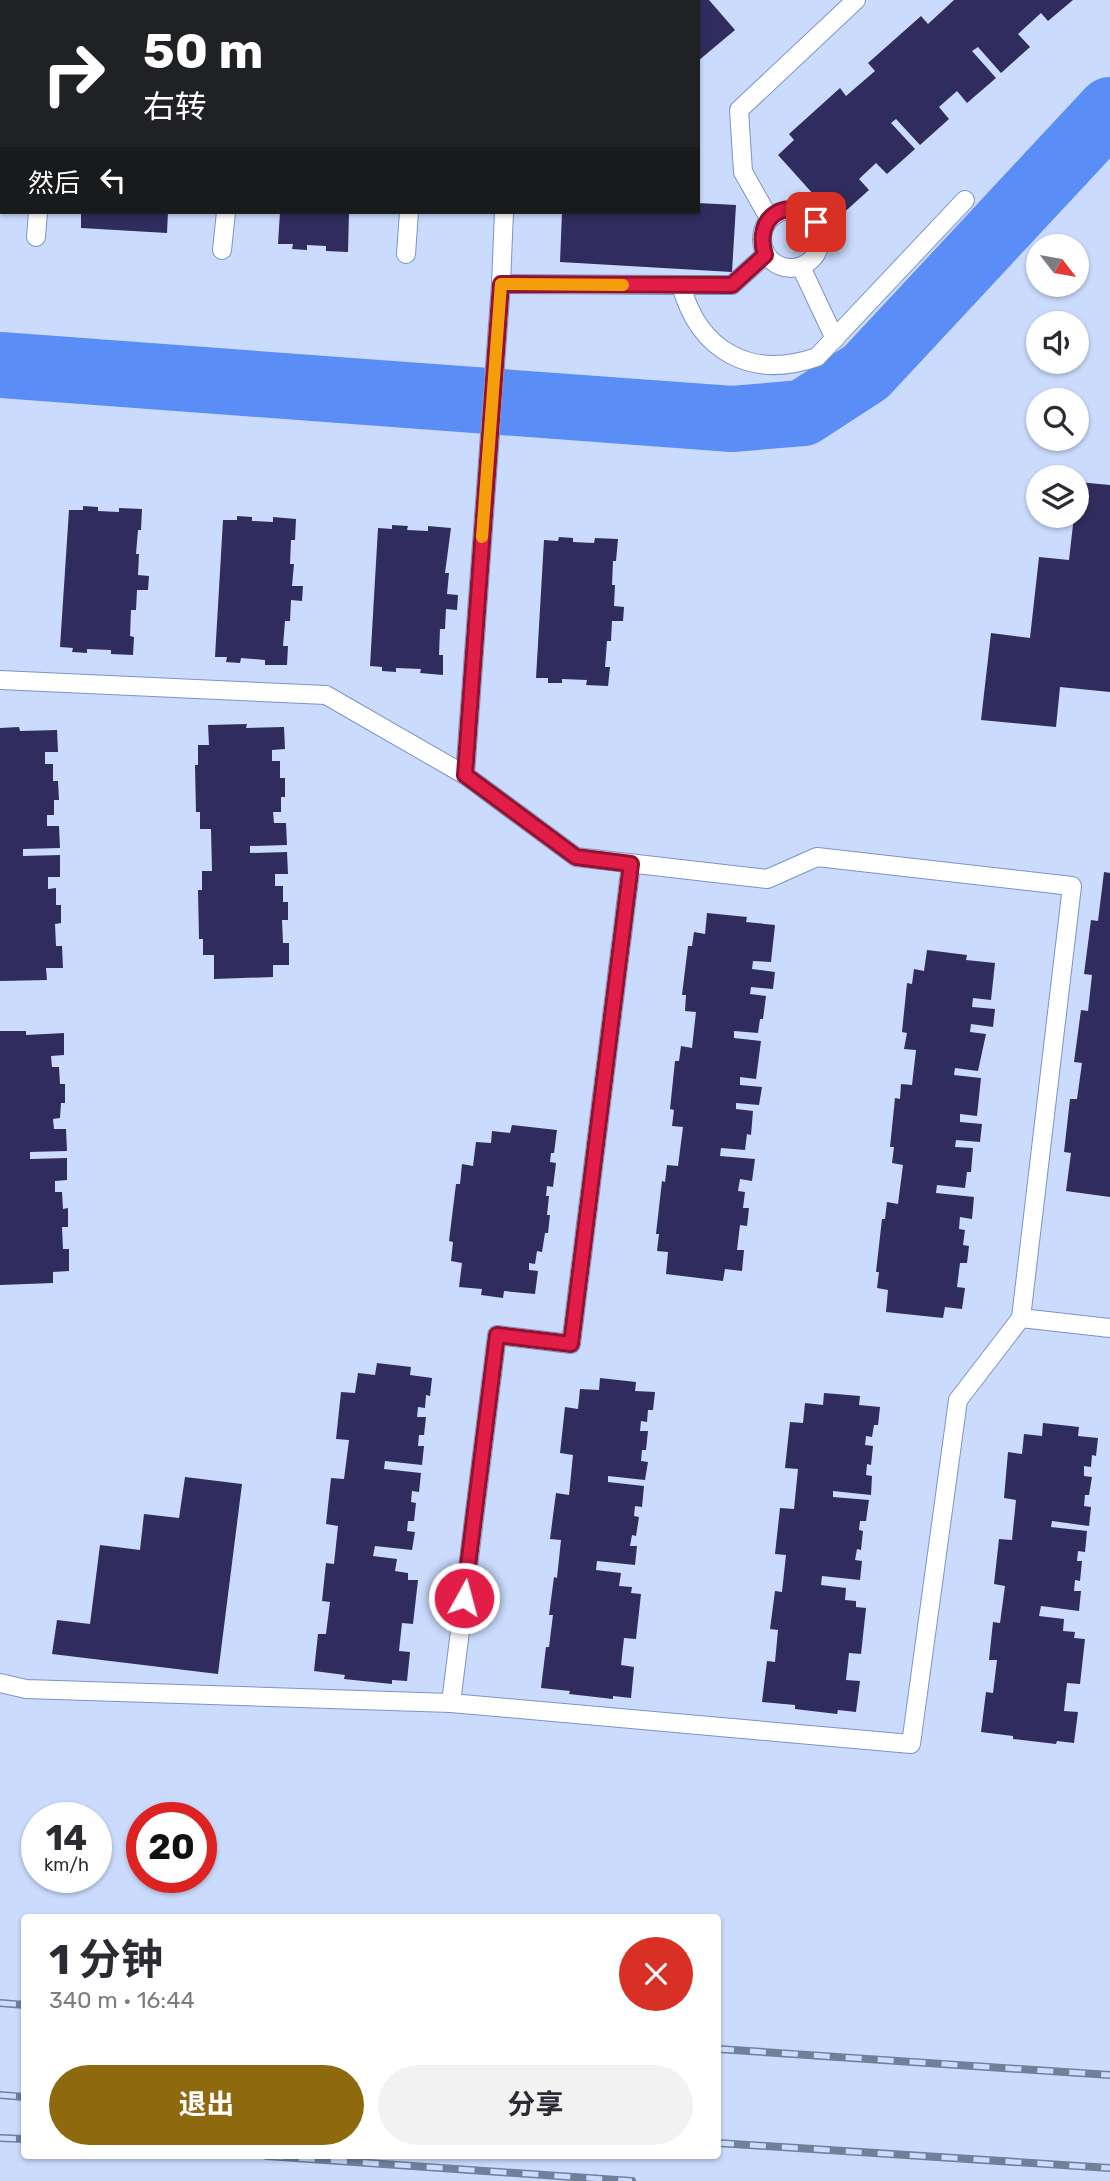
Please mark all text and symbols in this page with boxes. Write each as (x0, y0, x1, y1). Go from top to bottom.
text: 50 m (143, 22, 263, 80)
icon: right (28, 28, 119, 119)
text: 右转 (143, 88, 207, 126)
icon: left (94, 161, 132, 199)
text: 然后 (28, 168, 80, 199)
pin (786, 192, 846, 252)
icon: arrive (797, 203, 835, 241)
north arrow (1026, 234, 1088, 298)
map controls (1026, 234, 1089, 528)
button: sound (1026, 311, 1089, 374)
button: search (1026, 388, 1089, 451)
button: layers (1026, 465, 1089, 528)
position arrow (427, 1561, 501, 1635)
speed limit sign: 20 (126, 1802, 217, 1893)
text: 14 (46, 1817, 87, 1859)
text: km/h (44, 1854, 89, 1876)
text: 1 分钟 (49, 1935, 163, 1985)
button: close (619, 1937, 693, 2011)
text: 340 m · 16:44 (49, 1986, 195, 2014)
button: 退出 (49, 2065, 364, 2145)
button: 分享 (378, 2065, 693, 2145)

